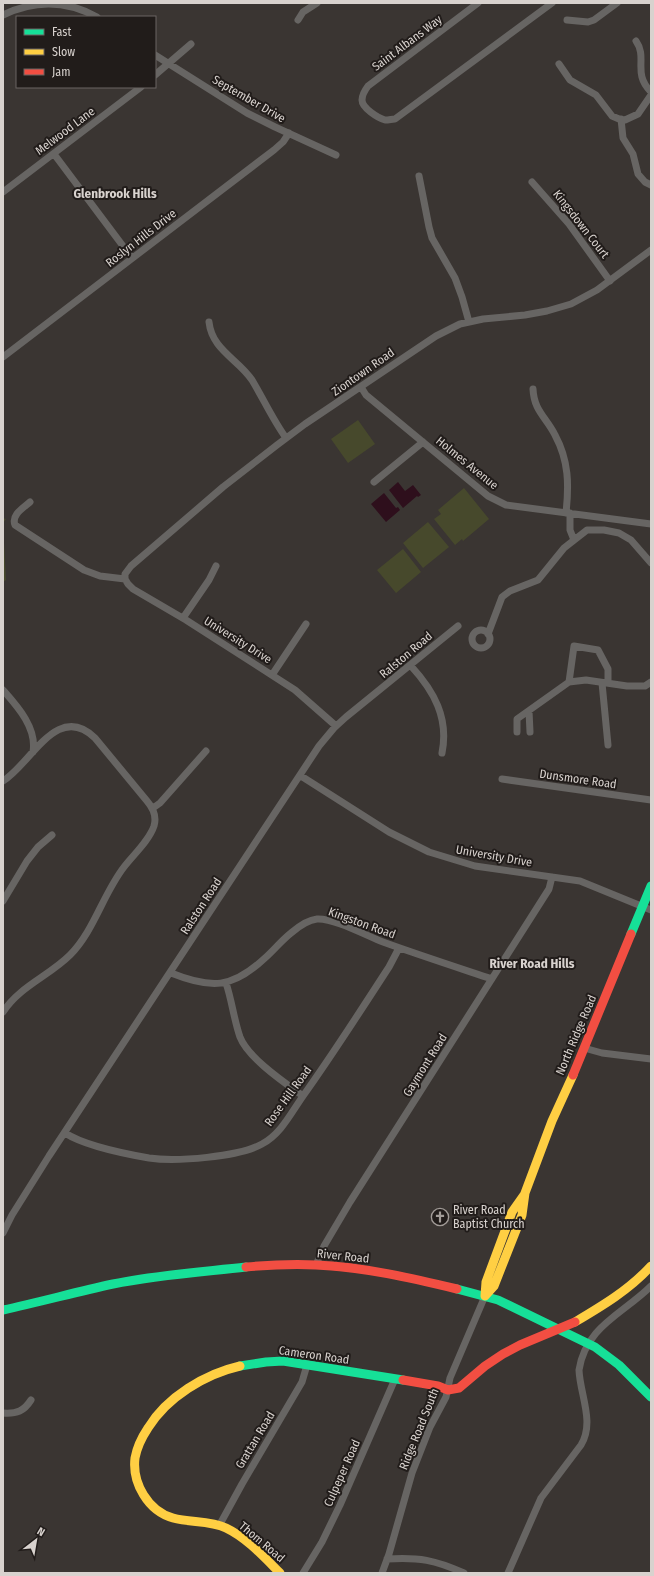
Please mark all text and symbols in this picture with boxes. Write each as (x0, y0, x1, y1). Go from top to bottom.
street label: Saint Albans Way (369, 12, 445, 74)
legend (16, 16, 156, 88)
text: Fast (52, 25, 71, 39)
text: Slow (52, 45, 75, 59)
text: Jam (52, 65, 70, 79)
street label: September Drive (210, 72, 288, 126)
street label: Melwood Lane (33, 104, 98, 158)
district label: Glenbrook Hills (73, 186, 157, 201)
street label: Kingsdown Court (550, 187, 612, 261)
street label: Roslyn Hills Drive (103, 206, 179, 270)
street label: Ziontown Road (329, 345, 397, 399)
street label: Holmes Avenue (433, 434, 501, 492)
street label: University Drive (202, 614, 275, 666)
street label: Ralston Road (377, 629, 435, 681)
street label: Dunsmore Road (539, 767, 617, 791)
street label: University Drive (455, 842, 533, 870)
street label: Ralston Road (178, 875, 224, 937)
street label: Kingston Road (327, 904, 397, 942)
district label: River Road Hills (490, 956, 575, 971)
street label: North Ridge Road (553, 993, 599, 1077)
street label: Gaymont Road (400, 1031, 450, 1099)
street label: Rose Hill Road (262, 1063, 314, 1129)
place label: River Road Baptist Church (453, 1203, 525, 1231)
church icon: River Road Baptist Church (430, 1207, 450, 1227)
street label: River Road (316, 1246, 370, 1266)
street label: Cameron Road (278, 1343, 350, 1367)
street label: Ridge Road South (396, 1386, 442, 1472)
street label: Grattan Road (232, 1409, 278, 1471)
street label: Culpeper Road (321, 1437, 363, 1509)
street label: Thom Road (236, 1519, 288, 1565)
north arrow (16, 1520, 56, 1560)
text: N (35, 1525, 47, 1539)

